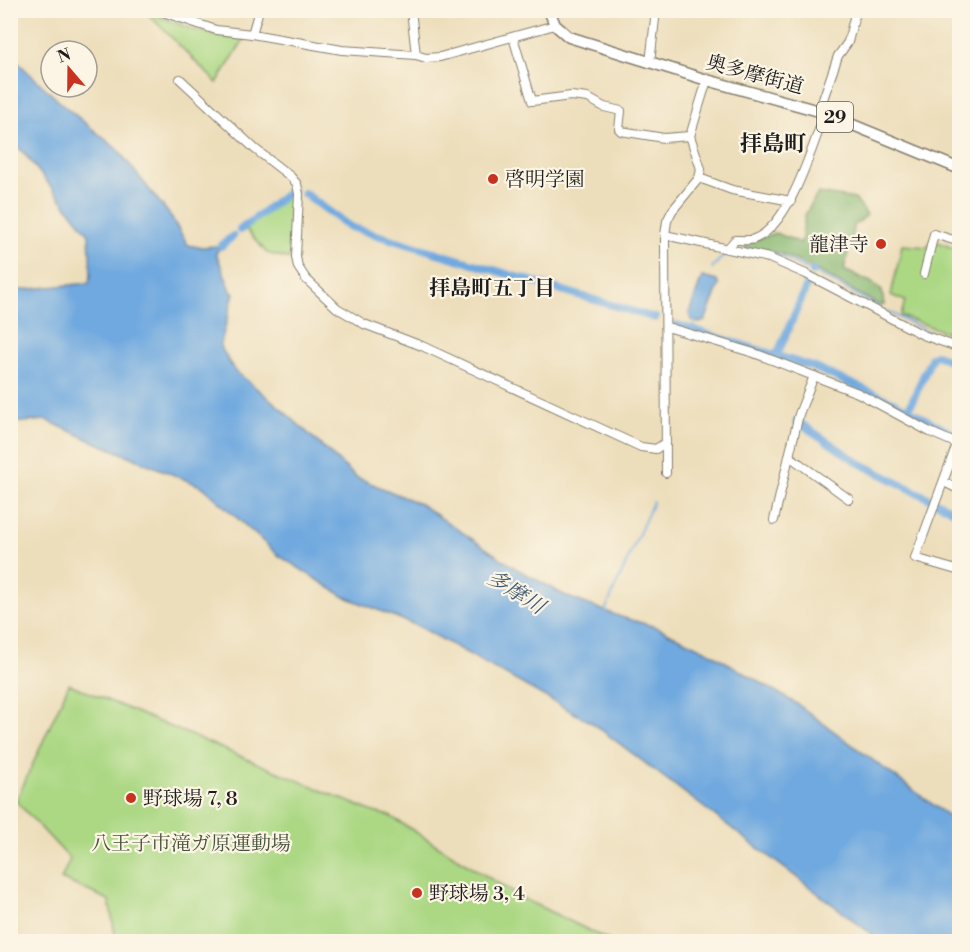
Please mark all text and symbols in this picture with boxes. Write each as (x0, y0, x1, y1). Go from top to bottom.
north arrow (39, 39, 99, 99)
text: N (55, 44, 74, 67)
street label: 奥多摩街道 (703, 50, 806, 100)
road number: 29 (817, 102, 853, 132)
district label: 拝島町 (740, 131, 806, 158)
place label: 啓明学園 (505, 168, 585, 193)
marker: 啓明学園 (486, 172, 500, 186)
place label: 龍津寺 (809, 233, 869, 258)
marker: 龍津寺 (874, 237, 888, 251)
district label: 拝島町五丁目 (429, 276, 555, 302)
water label: 多摩川 (482, 565, 551, 622)
place label: 野球場 7, 8 (143, 787, 238, 812)
marker: 野球場 7, 8 (124, 791, 138, 805)
park label: 八王子市滝ガ原運動場 (91, 832, 291, 857)
place label: 野球場 3, 4 (429, 882, 525, 907)
marker: 野球場 3, 4 (410, 886, 424, 900)

